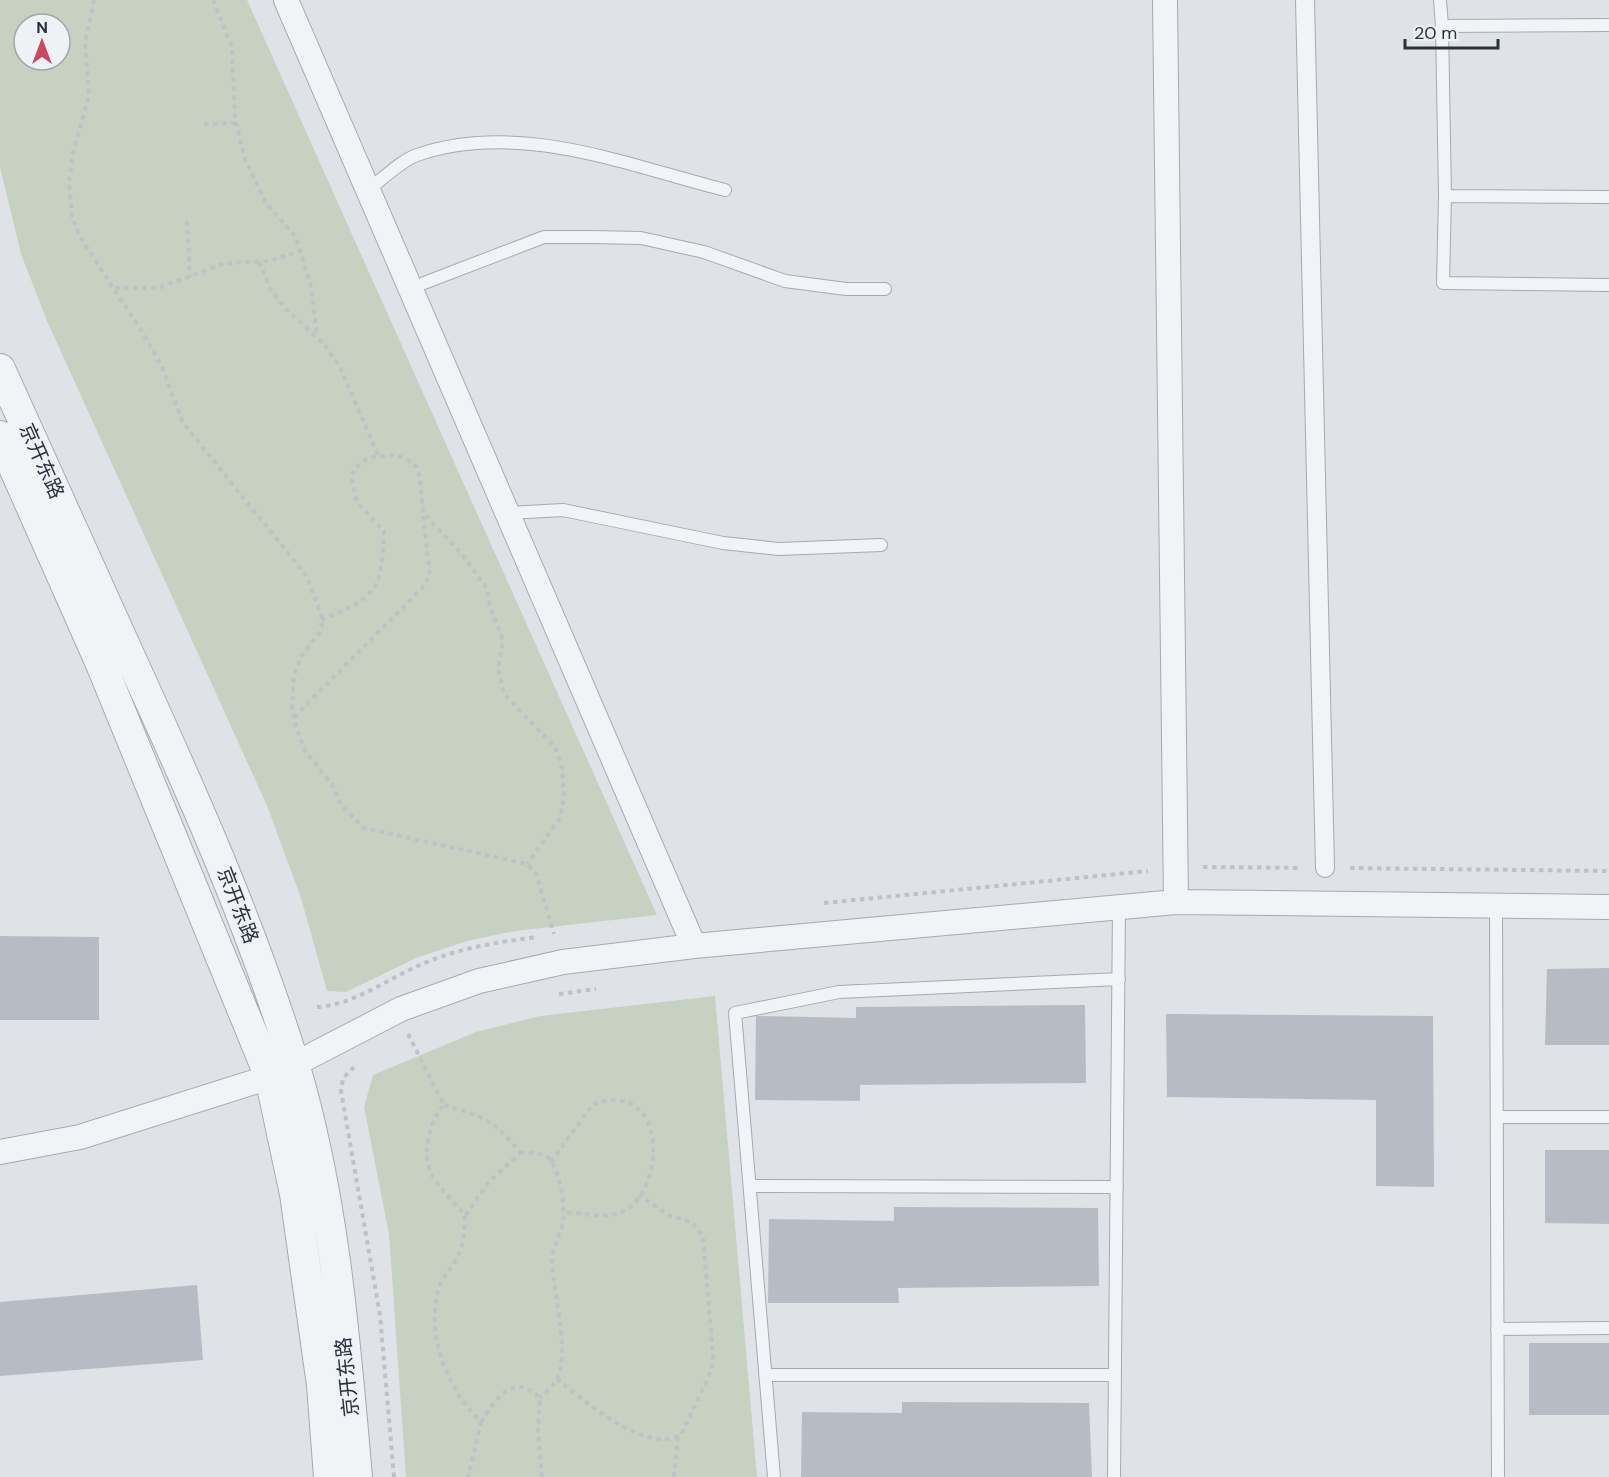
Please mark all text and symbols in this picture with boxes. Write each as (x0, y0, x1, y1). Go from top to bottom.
north arrow (12, 12, 72, 72)
scale bar (1405, 12, 1498, 50)
text: N (36, 17, 48, 38)
text: 20 m (1414, 21, 1457, 45)
street label: 京开东路 (14, 419, 70, 503)
street label: 京开东路 (212, 863, 264, 947)
street label: 京开东路 (330, 1336, 364, 1418)

